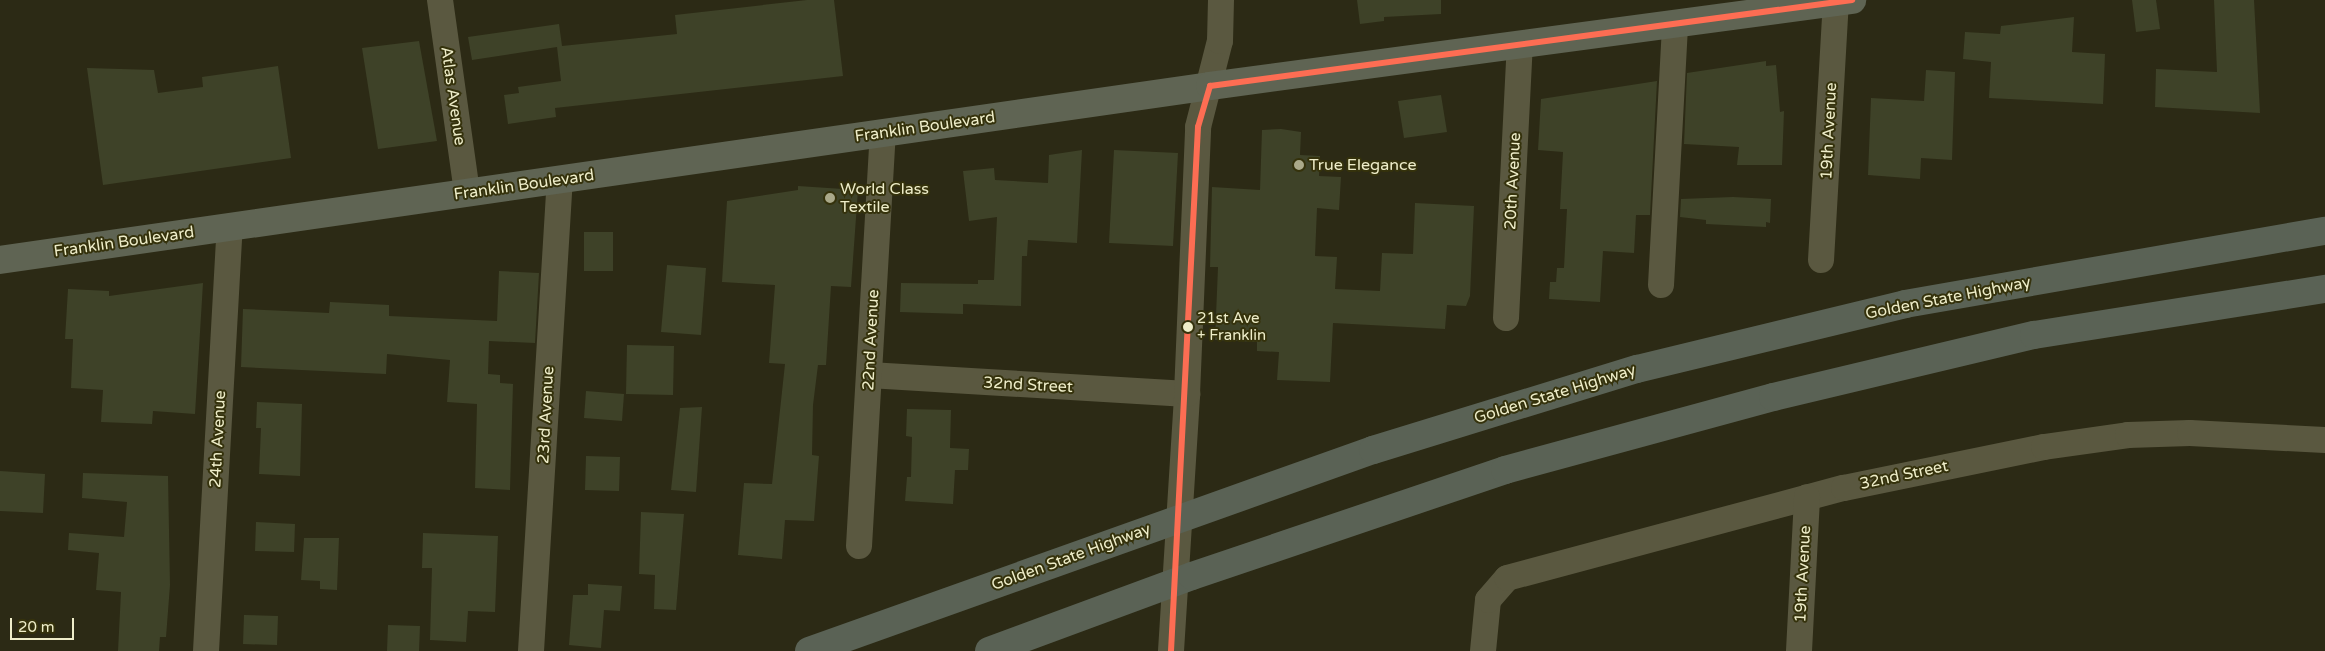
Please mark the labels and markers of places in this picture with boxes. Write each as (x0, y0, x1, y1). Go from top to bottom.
place label: True Elegance (1309, 155, 1416, 175)
marker: True Elegance (1293, 159, 1305, 171)
place label: World Class Textile (840, 179, 929, 217)
marker: World Class Textile (824, 192, 836, 204)
place label: 21st Ave + Franklin (1197, 309, 1266, 344)
marker: 21st Ave + Franklin (1183, 322, 1193, 332)

